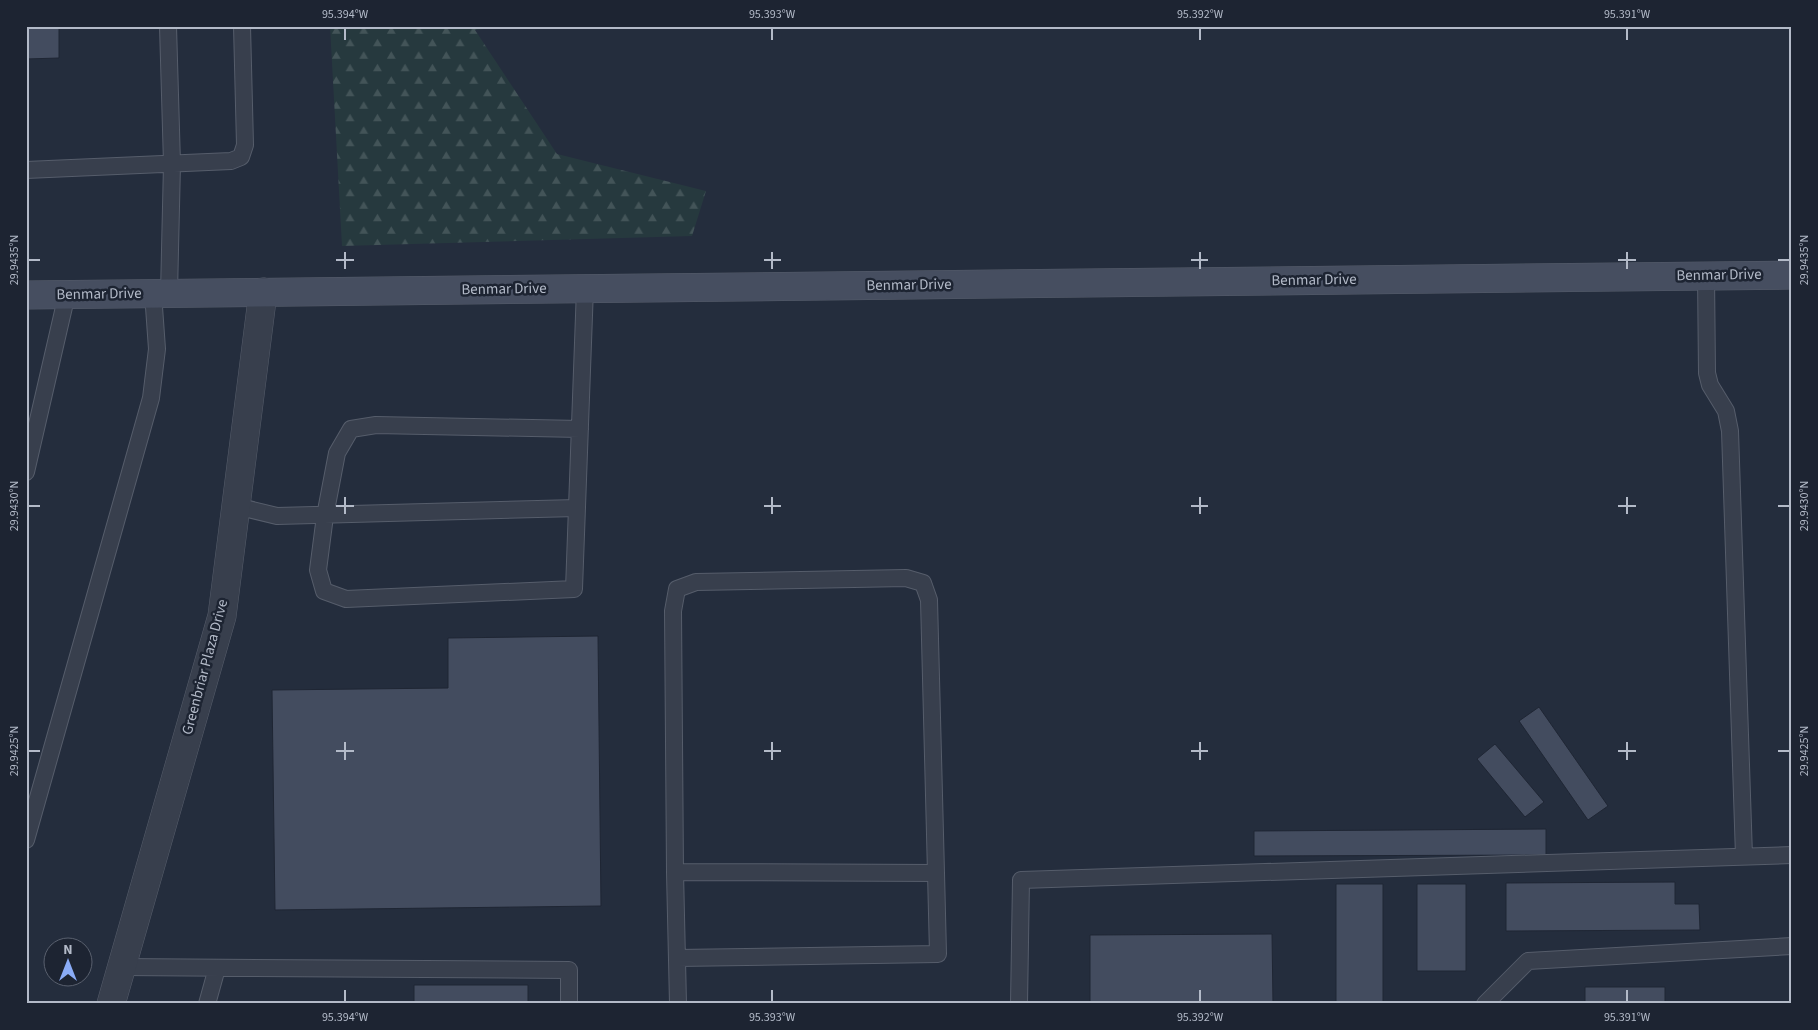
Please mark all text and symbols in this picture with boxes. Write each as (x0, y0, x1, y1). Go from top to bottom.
text: 95.394°W (322, 6, 369, 23)
text: 95.393°W (749, 6, 796, 23)
text: 95.392°W (1177, 6, 1224, 23)
text: 95.391°W (1604, 6, 1651, 23)
text: 29.9435°N (6, 235, 23, 285)
text: 29.9435°N (1796, 235, 1813, 285)
street label: Benmar Drive (1676, 264, 1762, 286)
street label: Benmar Drive (1271, 269, 1357, 291)
street label: Benmar Drive (866, 274, 952, 296)
street label: Benmar Drive (461, 278, 547, 300)
street label: Benmar Drive (56, 283, 142, 305)
text: 29.9430°N (6, 481, 23, 531)
text: 29.9430°N (1796, 481, 1813, 531)
street label: Greenbriar Plaza Drive (177, 597, 233, 737)
text: 29.9425°N (6, 726, 23, 776)
text: 29.9425°N (1796, 726, 1813, 776)
north arrow (42, 938, 92, 988)
text: N (63, 940, 73, 960)
text: 95.394°W (322, 1009, 369, 1026)
text: 95.393°W (749, 1009, 796, 1026)
text: 95.392°W (1177, 1009, 1224, 1026)
text: 95.391°W (1604, 1009, 1651, 1026)

